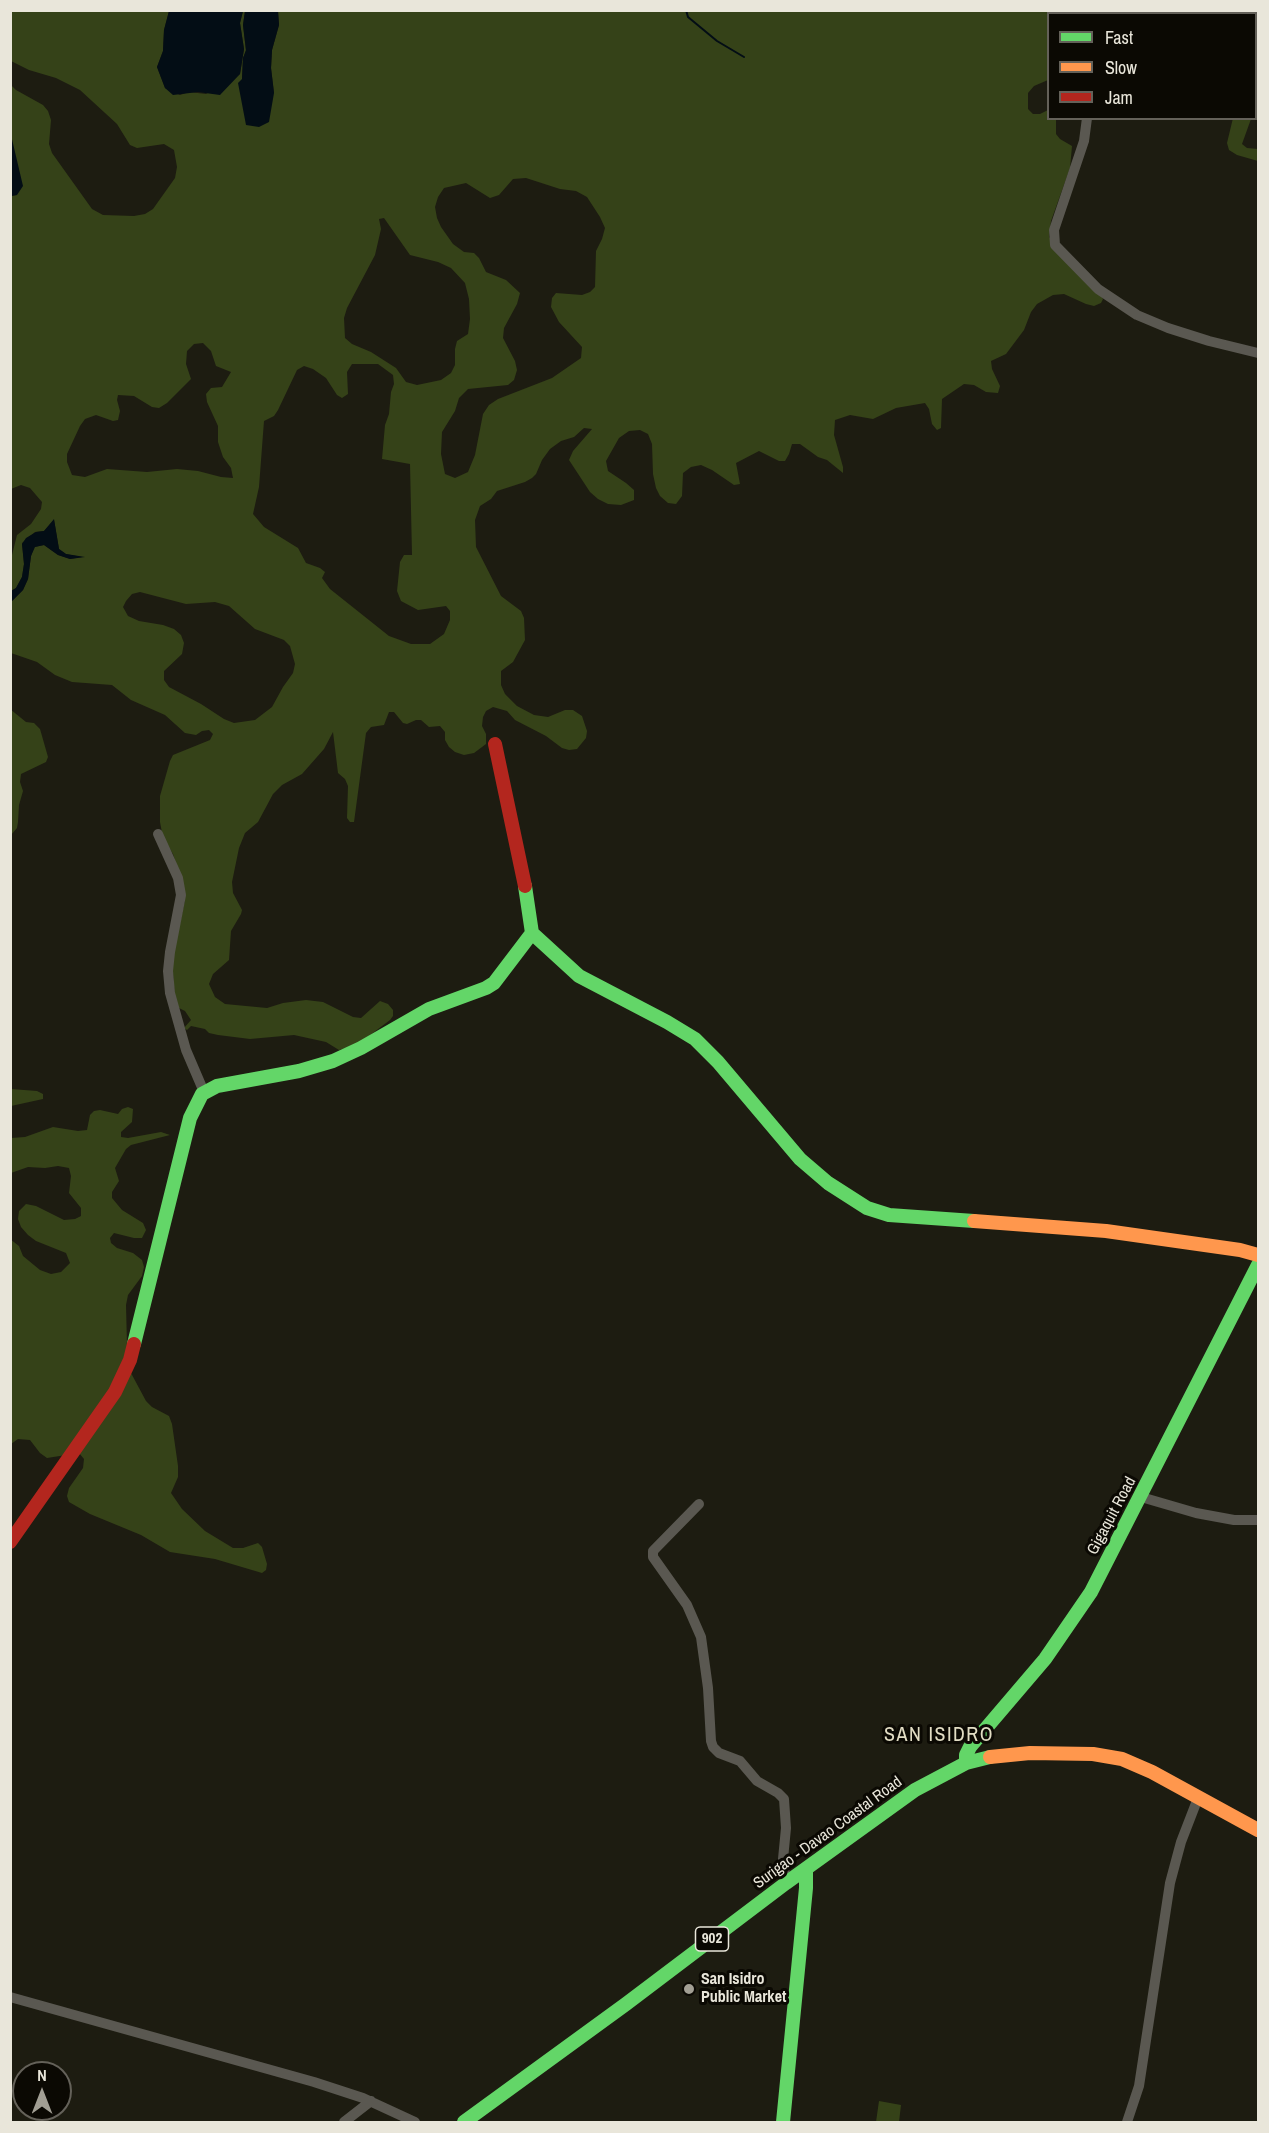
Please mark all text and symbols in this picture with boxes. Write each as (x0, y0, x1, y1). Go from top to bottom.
legend (1047, 12, 1257, 120)
text: Fast (1105, 25, 1133, 50)
text: Slow (1105, 55, 1137, 80)
text: Jam (1105, 85, 1133, 110)
street label: Gigaquit Road (1083, 1474, 1141, 1558)
district label: SAN ISIDRO (884, 1724, 994, 1748)
street label: Surigao - Davao Coastal Road (750, 1773, 906, 1893)
road number: 902 (696, 1927, 728, 1951)
place label: San Isidro Public Market (701, 1970, 786, 2008)
marker: San Isidro Public Market (682, 1982, 696, 1996)
north arrow (12, 2061, 72, 2121)
text: N (37, 2064, 47, 2086)

